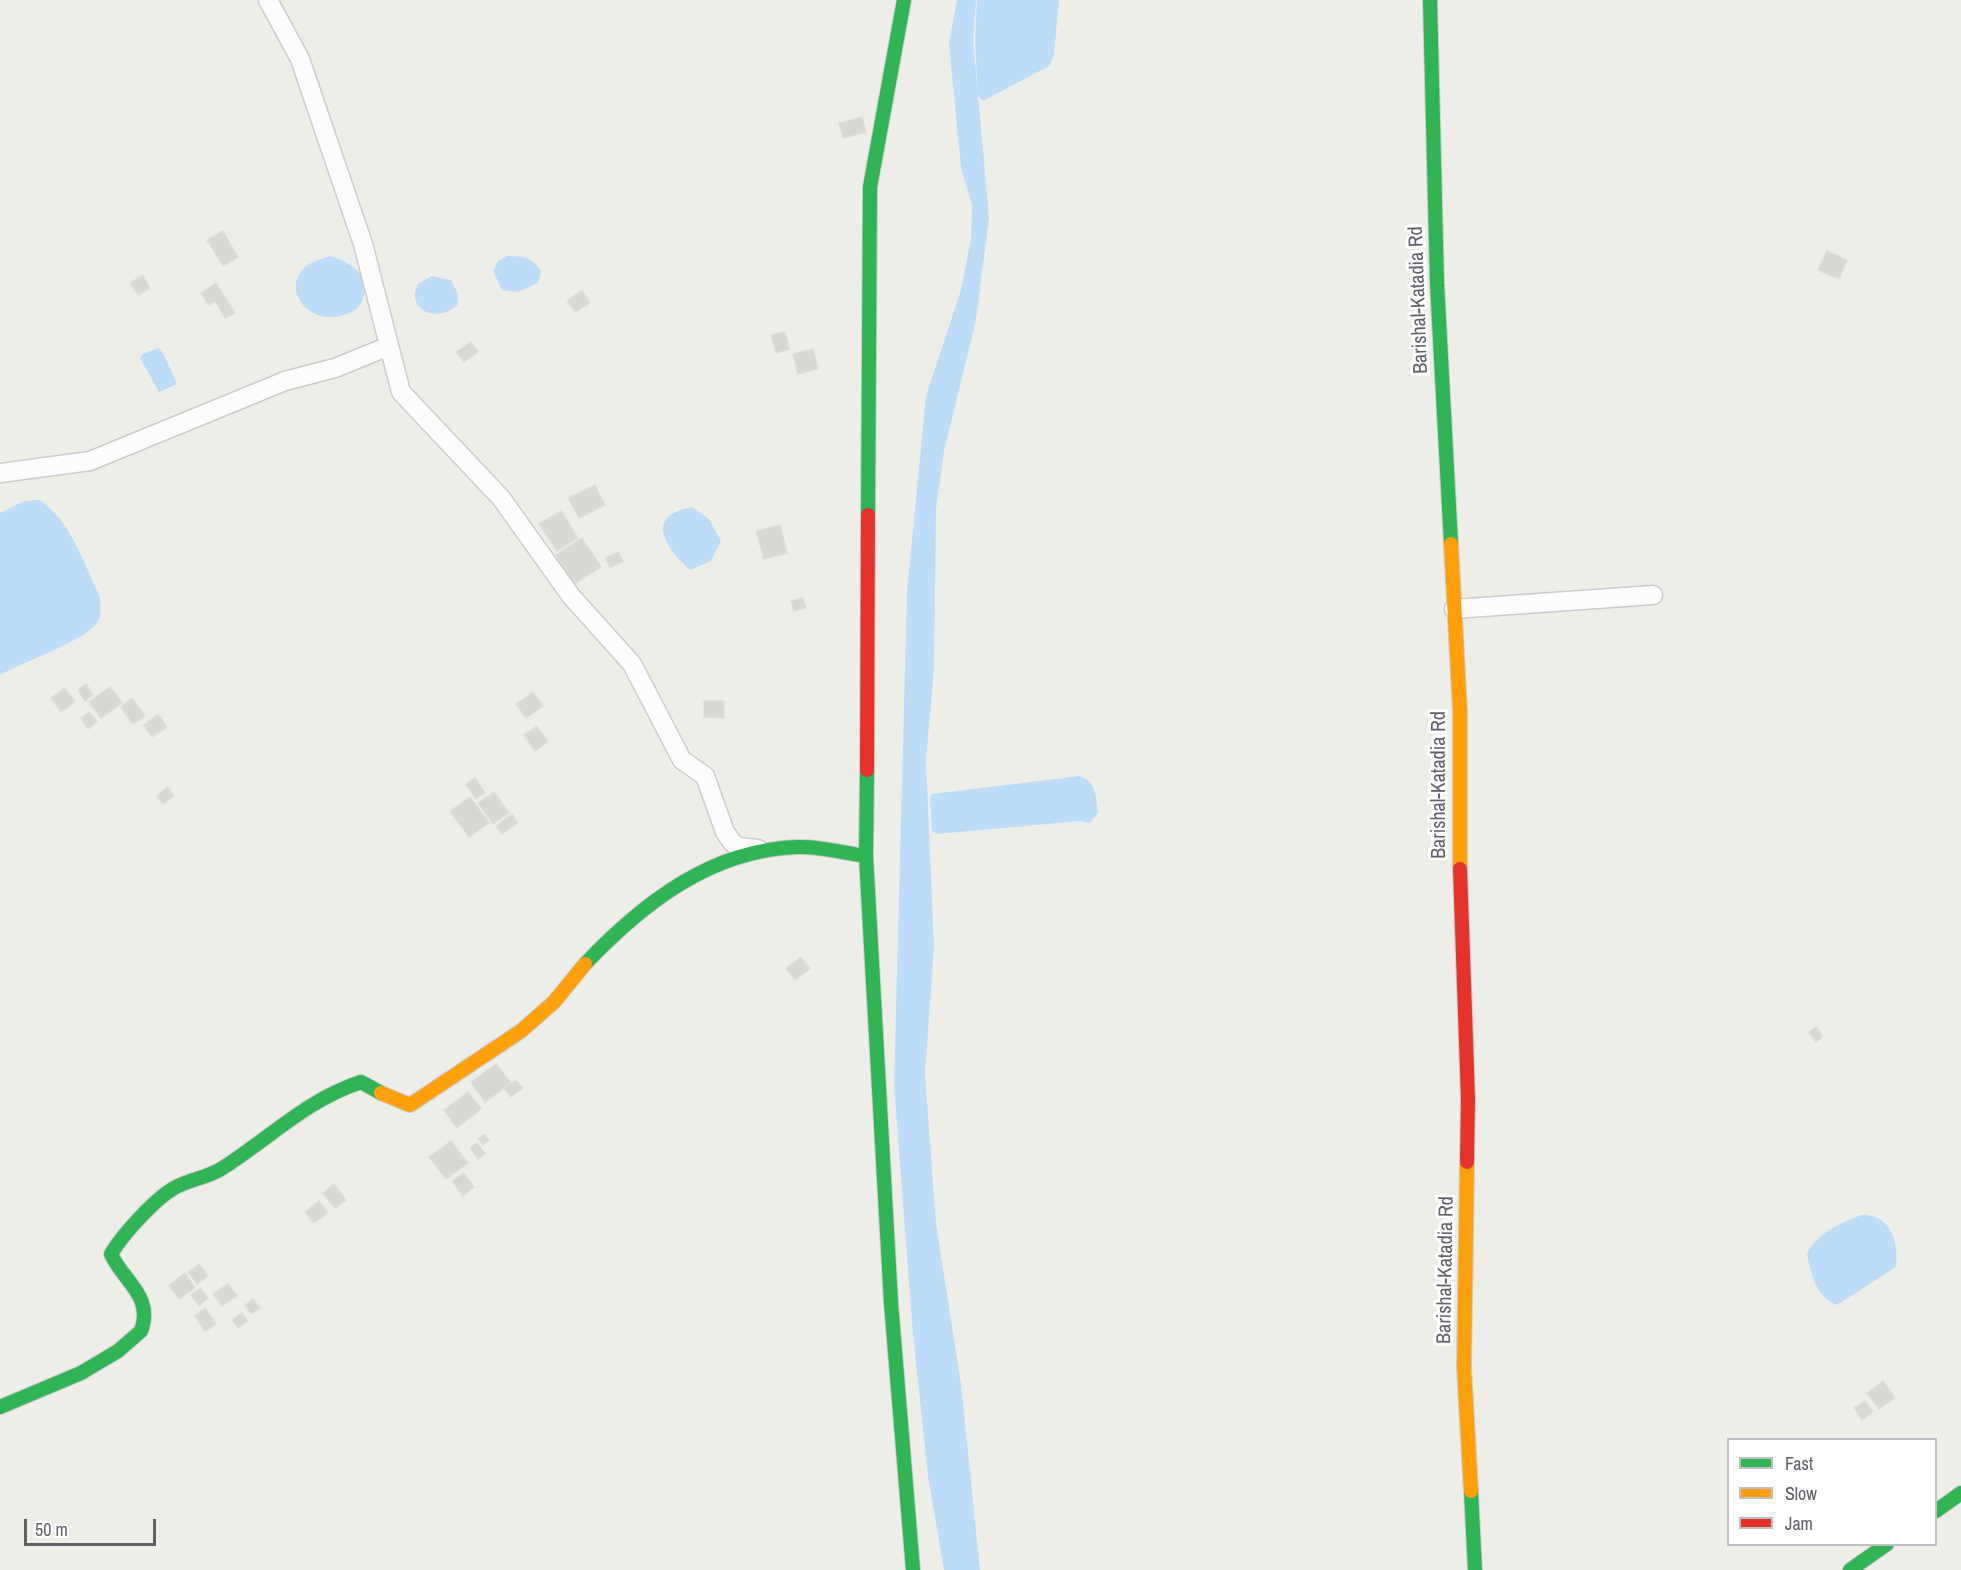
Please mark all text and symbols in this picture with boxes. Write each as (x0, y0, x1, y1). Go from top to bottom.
street label: Barishal-Katadia Rd (1404, 226, 1434, 374)
street label: Barishal-Katadia Rd (1428, 711, 1452, 859)
street label: Barishal-Katadia Rd (1433, 1196, 1459, 1344)
legend (1727, 1438, 1937, 1546)
text: Fast (1785, 1451, 1813, 1476)
text: Slow (1785, 1481, 1817, 1506)
scale bar (27, 1507, 159, 1545)
text: Jam (1785, 1511, 1813, 1536)
text: 50 m (35, 1517, 68, 1542)

